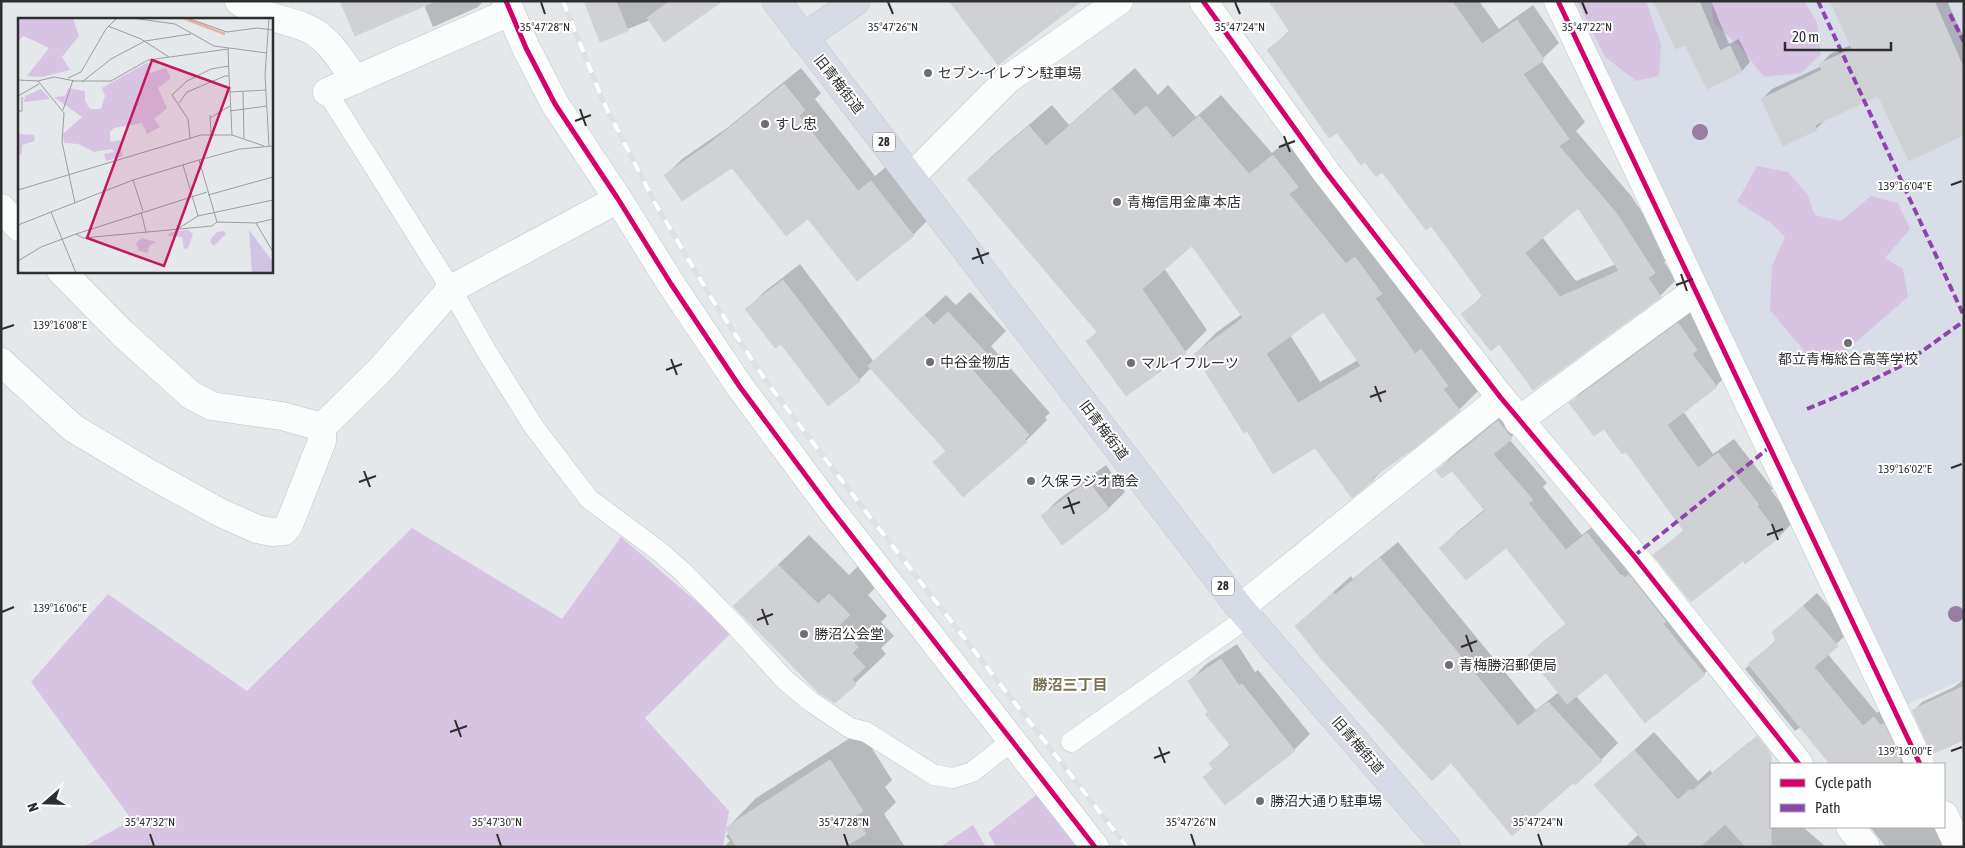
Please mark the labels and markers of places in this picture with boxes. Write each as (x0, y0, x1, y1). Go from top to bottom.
place label: セブン-イレブン駐車場 (938, 65, 1082, 81)
marker: セブン-イレブン駐車場 (922, 67, 934, 79)
place label: すし忠 (775, 116, 817, 132)
marker: すし忠 (759, 118, 771, 130)
place label: 青梅信用金庫 本店 (1127, 194, 1241, 210)
marker: 青梅信用金庫 本店 (1111, 196, 1123, 208)
marker: 都立青梅総合高等学校 (1842, 337, 1854, 349)
place label: 都立青梅総合高等学校 (1778, 351, 1918, 367)
place label: 中谷金物店 (940, 354, 1010, 370)
place label: マルイフルーツ (1141, 355, 1239, 371)
marker: 中谷金物店 (924, 356, 936, 368)
marker: マルイフルーツ (1125, 357, 1137, 369)
place label: 久保ラジオ商会 (1041, 473, 1139, 489)
marker: 久保ラジオ商会 (1025, 475, 1037, 487)
place label: 勝沼公会堂 (814, 626, 884, 642)
marker: 勝沼公会堂 (798, 628, 810, 640)
place label: 青梅勝沼郵便局 (1459, 657, 1557, 673)
marker: 青梅勝沼郵便局 (1443, 659, 1455, 671)
place label: 勝沼大通り駐車場 (1270, 793, 1382, 809)
marker: 勝沼大通り駐車場 (1254, 795, 1266, 807)

